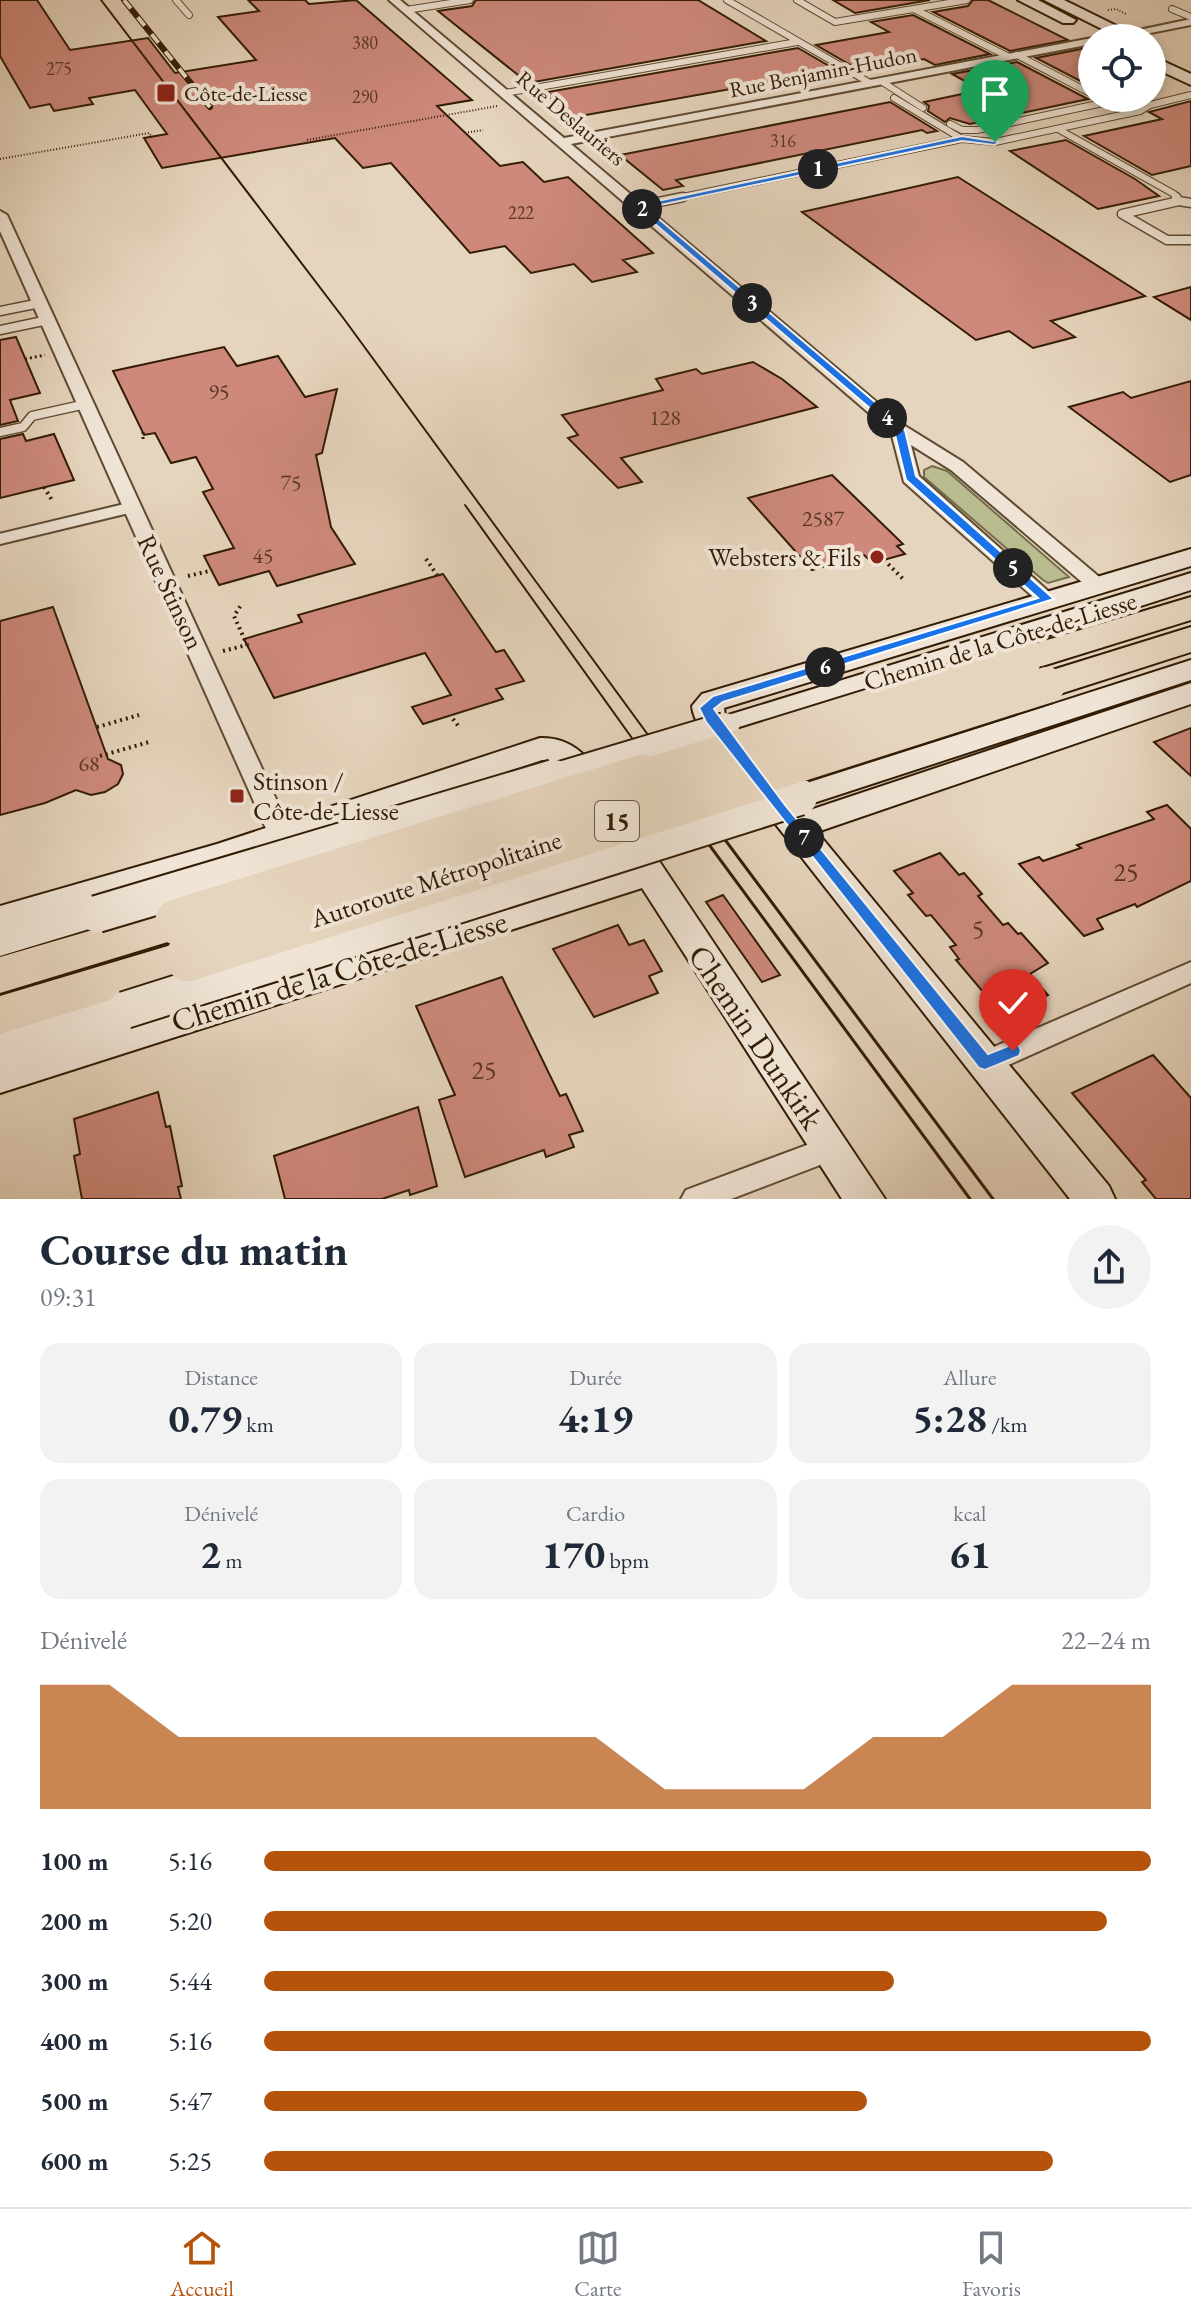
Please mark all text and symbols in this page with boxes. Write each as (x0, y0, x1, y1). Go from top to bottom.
map controls (1078, 24, 1166, 112)
button: locate (1078, 24, 1166, 112)
house number: 380 (352, 31, 378, 54)
street label: Rue Benjamin-Hudon (727, 40, 920, 104)
house number: 275 (46, 57, 72, 80)
pin (961, 60, 1029, 142)
street label: Rue Deslauriers (510, 64, 632, 172)
icon: arrive (973, 72, 1017, 116)
place label: Côte-de-Liesse (184, 79, 308, 108)
marker: Côte-de-Liesse (155, 82, 177, 104)
house number: 290 (352, 85, 378, 108)
house number: 316 (770, 129, 796, 152)
pin: 1 (798, 149, 838, 189)
text: 1 (812, 154, 824, 183)
pin: 2 (622, 189, 662, 229)
text: 2 (636, 194, 648, 223)
house number: 222 (508, 201, 534, 224)
pin: 3 (732, 283, 772, 323)
text: 3 (746, 288, 758, 317)
house number: 95 (208, 377, 230, 406)
pin: 4 (867, 398, 907, 438)
house number: 128 (649, 403, 681, 432)
text: 4 (881, 403, 893, 432)
house number: 75 (280, 468, 302, 497)
house number: 2587 (802, 504, 845, 533)
street label: Rue Stinson (130, 529, 212, 655)
place label: Websters & Fils (708, 540, 861, 574)
house number: 45 (252, 541, 274, 570)
marker: Websters & Fils (868, 548, 886, 566)
pin: 5 (993, 548, 1033, 588)
text: 5 (1007, 553, 1019, 582)
street label: Chemin de la Côte-de-Liesse (859, 583, 1141, 699)
pin: 6 (805, 647, 845, 687)
text: 6 (819, 652, 831, 681)
house number: 68 (78, 749, 100, 778)
place label: Stinson / Côte-de-Liesse (253, 764, 399, 828)
marker: Stinson / Côte-de-Liesse (228, 787, 246, 805)
road number: 15 (595, 801, 639, 841)
pin: 7 (784, 818, 824, 858)
street label: Autoroute Métropolitaine (305, 822, 566, 936)
text: 7 (798, 823, 810, 852)
house number: 25 (1114, 855, 1138, 889)
street label: Chemin de la Côte-de-Liesse (166, 900, 512, 1042)
house number: 5 (972, 912, 984, 946)
street label: Chemin Dunkirk (679, 936, 834, 1138)
pin (979, 969, 1047, 1051)
icon: check (991, 981, 1035, 1025)
house number: 25 (472, 1053, 496, 1087)
text: Course du matin (40, 1221, 348, 1278)
button: share (1067, 1225, 1151, 1309)
text: 09:31 (40, 1280, 96, 1314)
text: Distance (184, 1363, 258, 1392)
text: Durée (569, 1363, 622, 1392)
text: Allure (943, 1363, 996, 1392)
text: 0.79 (169, 1392, 242, 1444)
text: 4:19 (558, 1392, 633, 1444)
text: 5:28 (912, 1392, 987, 1444)
text: km (242, 1410, 274, 1439)
text: /km (987, 1410, 1028, 1439)
text: Dénivelé (184, 1499, 258, 1528)
text: Cardio (566, 1499, 625, 1528)
text: kcal (953, 1499, 986, 1528)
text: 2 (200, 1528, 221, 1580)
text: 170 (542, 1528, 605, 1580)
text: 61 (949, 1528, 991, 1580)
text: m (221, 1546, 243, 1575)
text: bpm (605, 1546, 649, 1575)
text: Dénivelé (40, 1623, 127, 1657)
text: 22–24 m (1061, 1623, 1151, 1657)
text: 100 m (40, 1844, 108, 1878)
text: 5:16 (168, 1844, 212, 1878)
text: 200 m (40, 1904, 108, 1938)
text: 5:20 (168, 1904, 212, 1938)
text: 300 m (40, 1964, 108, 1998)
text: 5:44 (168, 1964, 212, 1998)
text: 400 m (40, 2024, 108, 2058)
text: 5:16 (168, 2024, 212, 2058)
text: 500 m (40, 2084, 108, 2118)
text: 5:47 (168, 2084, 212, 2118)
text: 600 m (40, 2144, 108, 2178)
text: 5:25 (168, 2144, 212, 2178)
tab: Accueil (170, 2226, 234, 2303)
tab: Carte (574, 2226, 622, 2303)
tab: Favoris (962, 2226, 1021, 2303)

